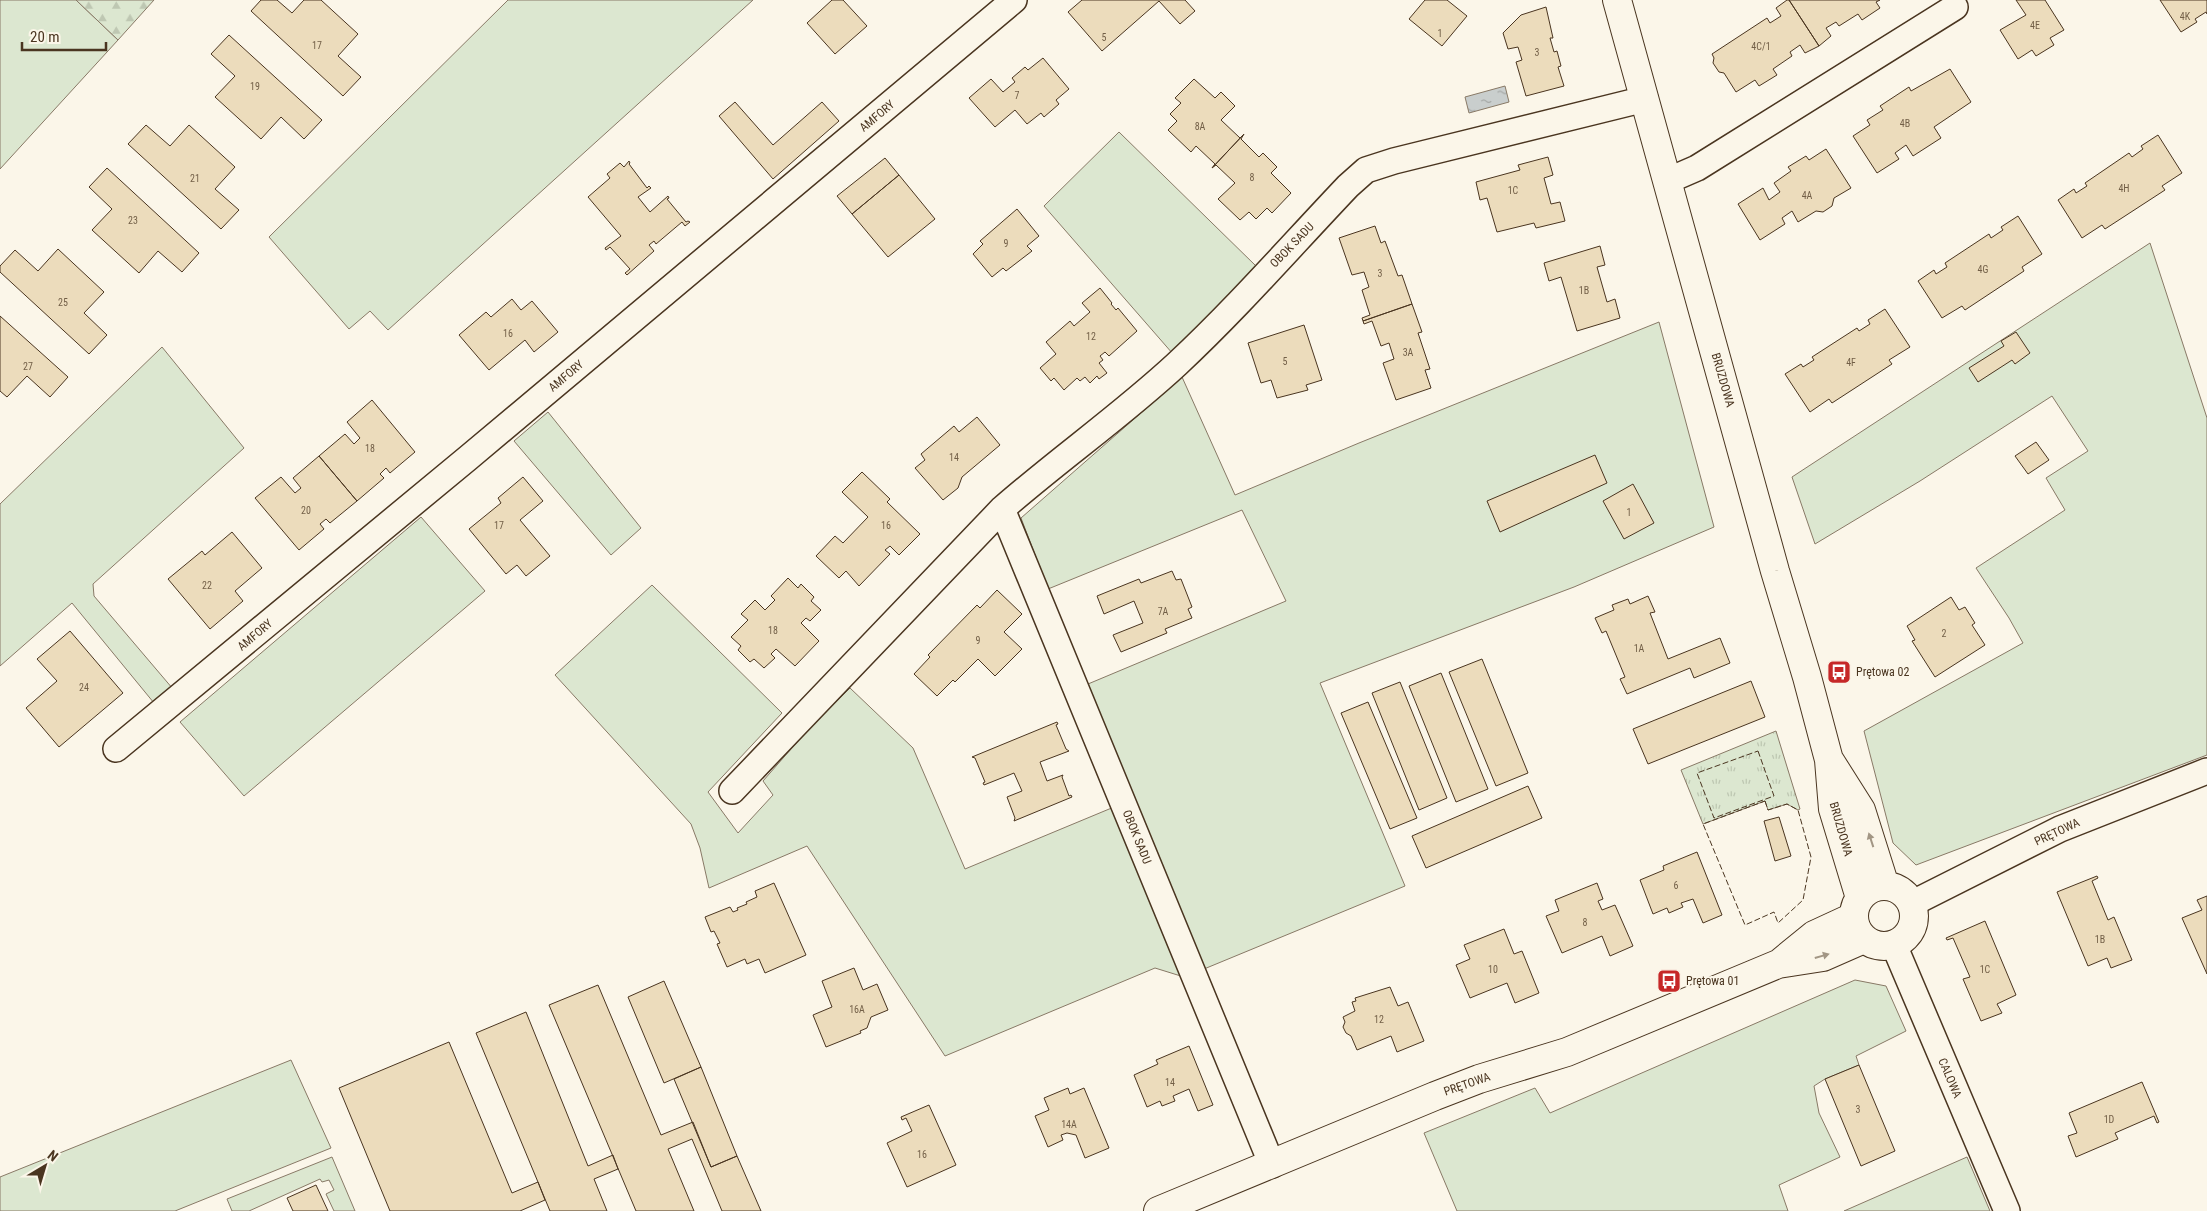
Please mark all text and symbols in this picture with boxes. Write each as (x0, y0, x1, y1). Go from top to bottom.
house number: 4K (2180, 11, 2191, 22)
scale bar (22, 20, 106, 52)
house number: 4E (2030, 20, 2040, 31)
text: 20 m (30, 28, 60, 46)
house number: 1 (1438, 28, 1442, 39)
house number: 5 (1102, 32, 1107, 43)
house number: 17 (312, 40, 322, 51)
house number: 4C/1 (1751, 41, 1771, 52)
house number: 3 (1535, 47, 1540, 58)
house number: 19 (250, 81, 260, 92)
house number: 7 (1015, 90, 1020, 101)
street label: AMFORY (857, 97, 898, 135)
house number: 4B (1900, 118, 1910, 129)
house number: 8A (1195, 121, 1206, 132)
house number: 8 (1250, 172, 1255, 183)
house number: 21 (190, 173, 200, 184)
house number: 4H (2118, 183, 2130, 194)
house number: 1C (1508, 185, 1519, 196)
house number: 4A (1802, 190, 1813, 201)
house number: 23 (128, 215, 138, 226)
street label: OBOK SADU (1267, 219, 1317, 270)
house number: 9 (1004, 238, 1009, 249)
house number: 4G (1978, 264, 1989, 275)
house number: 3 (1378, 268, 1383, 279)
house number: 1B (1579, 285, 1589, 296)
house number: 25 (58, 297, 68, 308)
house number: 16 (503, 328, 513, 339)
house number: 12 (1086, 331, 1096, 342)
house number: 3A (1403, 347, 1414, 358)
street label: BRUZDOWA (1709, 351, 1737, 409)
house number: 5 (1283, 356, 1288, 367)
street label: AMFORY (546, 357, 587, 395)
house number: 4F (1846, 357, 1856, 368)
house number: 27 (23, 361, 33, 372)
house number: 18 (365, 443, 375, 454)
house number: 14 (949, 452, 959, 463)
house number: 20 (301, 505, 311, 516)
house number: 1 (1627, 507, 1631, 518)
house number: 17 (494, 520, 504, 531)
house number: 16 (881, 520, 891, 531)
house number: 22 (202, 580, 212, 591)
house number: 7A (1158, 606, 1169, 617)
street label: AMFORY (235, 616, 276, 654)
house number: 18 (768, 625, 778, 636)
house number: 2 (1942, 628, 1947, 639)
house number: 9 (976, 635, 981, 646)
house number: 1A (1634, 643, 1645, 654)
bus stop icon: Prętowa 02 (1826, 659, 1852, 685)
place label: Prętowa 02 (1856, 665, 1910, 679)
house number: 24 (79, 682, 89, 693)
street label: BRUZDOWA (1827, 800, 1855, 858)
street label: OBOK SADU (1120, 808, 1154, 866)
street label: PRĘTOWA (2032, 815, 2082, 849)
one-way arrow (1867, 832, 1874, 847)
house number: 6 (1674, 880, 1679, 891)
house number: 8 (1583, 917, 1588, 928)
house number: 1B (2095, 934, 2105, 945)
one-way arrow (1815, 951, 1830, 959)
house number: 10 (1488, 964, 1498, 975)
house number: 1C (1980, 964, 1991, 975)
bus stop icon: Prętowa 01 (1656, 968, 1682, 994)
place label: Prętowa 01 (1686, 974, 1739, 988)
house number: 16A (849, 1004, 865, 1015)
house number: 12 (1374, 1014, 1384, 1025)
street label: CALOWA (1935, 1056, 1965, 1100)
street label: PRĘTOWA (1442, 1070, 1492, 1098)
house number: 14 (1165, 1077, 1175, 1088)
house number: 3 (1856, 1104, 1861, 1115)
house number: 1D (2104, 1114, 2115, 1125)
house number: 14A (1061, 1119, 1077, 1130)
north arrow (20, 1141, 70, 1191)
text: N (45, 1147, 61, 1165)
house number: 16 (917, 1149, 927, 1160)

